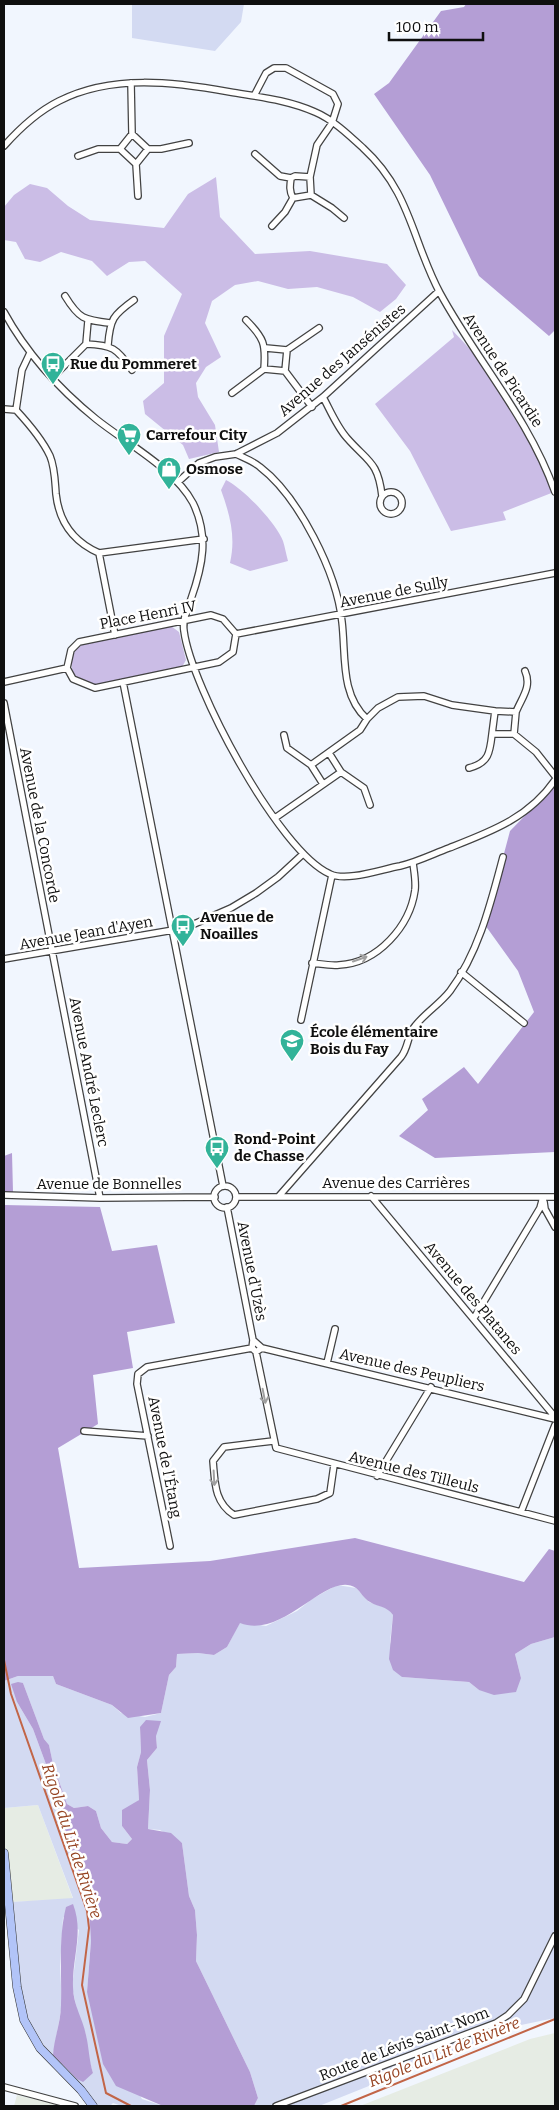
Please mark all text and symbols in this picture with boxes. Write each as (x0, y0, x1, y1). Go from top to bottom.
scale bar (389, 10, 483, 42)
text: 100 m (396, 18, 439, 36)
street label: Avenue des Jansénistes (275, 300, 409, 420)
street label: Avenue de Picardie (459, 310, 547, 430)
bus stop icon: Rue du Pommeret (40, 351, 66, 385)
place label: Rue du Pommeret (70, 355, 197, 373)
supermarket icon: Carrefour City (116, 422, 142, 456)
place label: Carrefour City (146, 426, 248, 444)
shop icon: Osmose (156, 456, 182, 490)
place label: Osmose (186, 460, 243, 478)
street label: Avenue de Sully (338, 573, 450, 611)
street label: Place Henri IV (98, 597, 199, 633)
street label: Avenue de la Concorde (16, 746, 64, 904)
place label: Avenue de Noailles (200, 908, 274, 943)
street label: Avenue Jean d'Ayen (18, 912, 155, 954)
bus stop icon: Avenue de Noailles (170, 913, 196, 947)
one-way arrow (352, 954, 368, 964)
street label: Avenue André Leclerc (66, 996, 112, 1149)
place label: École élémentaire Bois du Fay (310, 1023, 438, 1058)
school or university icon: École élémentaire Bois du Fay (279, 1028, 305, 1062)
place label: Rond-Point de Chasse (234, 1130, 316, 1165)
bus stop icon: Rond-Point de Chasse (204, 1135, 230, 1169)
street label: Avenue des Carrières (322, 1174, 470, 1192)
street label: Avenue de Bonnelles (36, 1175, 182, 1193)
street label: Avenue d'Uzès (234, 1220, 270, 1322)
street label: Avenue des Platanes (420, 1238, 526, 1358)
street label: Avenue des Peupliers (338, 1344, 486, 1396)
one-way arrow (260, 1388, 270, 1404)
street label: Avenue de l'Étang (144, 1395, 186, 1519)
street label: Avenue des Tilleuls (347, 1447, 481, 1497)
one-way arrow (210, 1469, 219, 1485)
water label: Rigole du Lit de Rivière (38, 1761, 106, 1921)
street label: Route de Lévis Saint-Nom (317, 2003, 492, 2085)
water label: Rigole du Lit de Rivière (366, 2013, 522, 2091)

